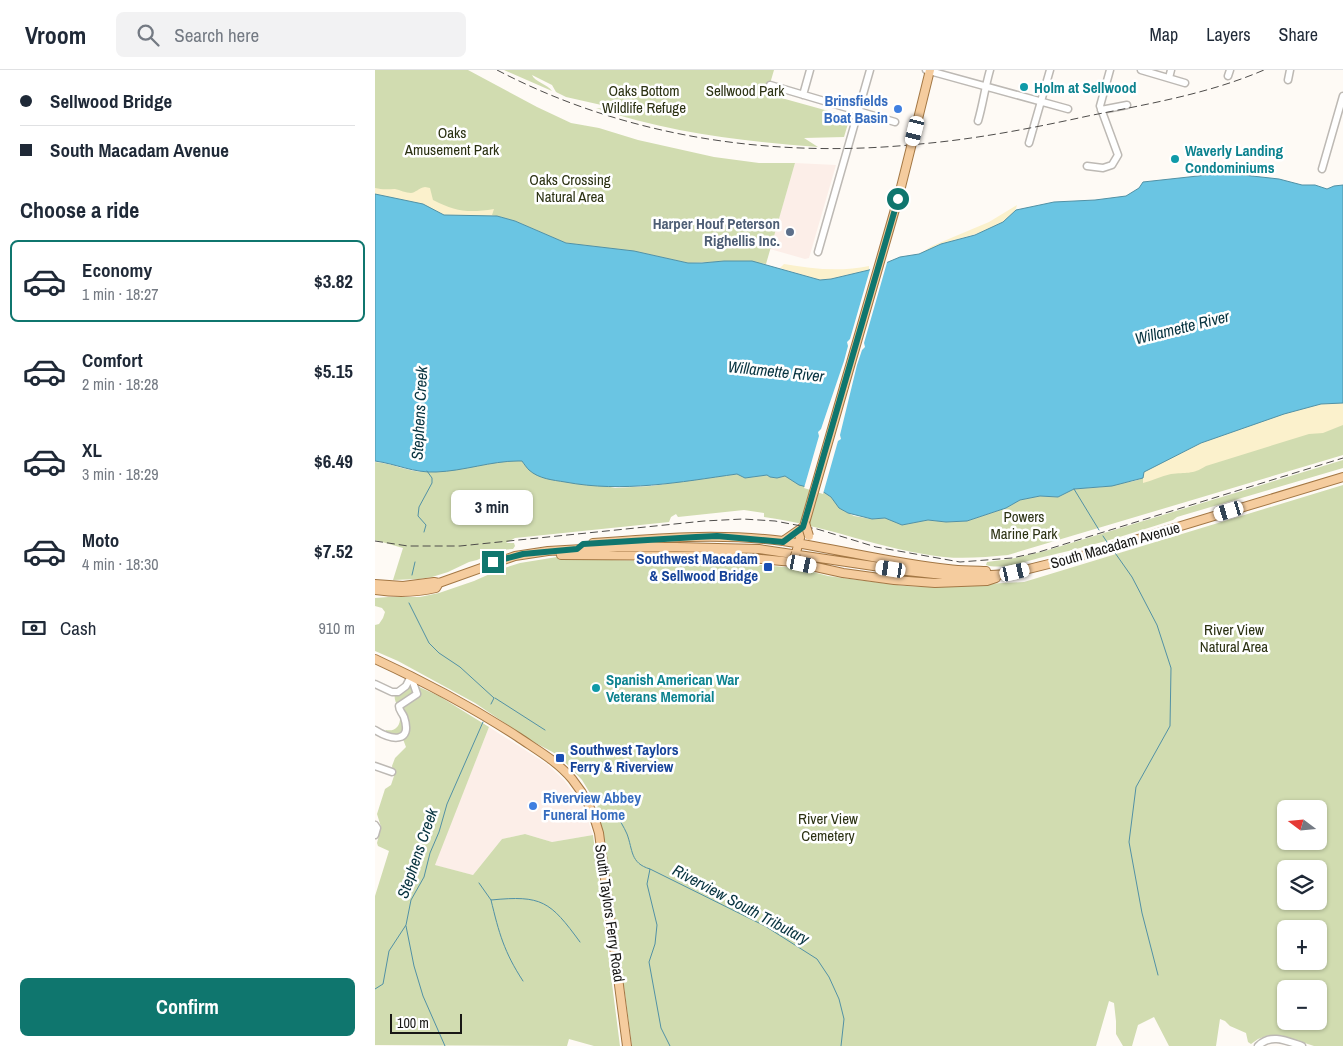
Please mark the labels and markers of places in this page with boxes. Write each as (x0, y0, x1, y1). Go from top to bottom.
place label: Holm at Sellwood (1034, 77, 1137, 98)
marker: Holm at Sellwood (1018, 81, 1030, 93)
place label: Brinsfields Boat Basin (824, 90, 888, 128)
marker: Brinsfields Boat Basin (892, 103, 904, 115)
place label: Waverly Landing Condominiums (1185, 140, 1283, 178)
marker: Waverly Landing Condominiums (1169, 153, 1181, 165)
place label: Harper Houf Peterson Righellis Inc. (653, 213, 780, 251)
marker: Harper Houf Peterson Righellis Inc. (784, 226, 796, 238)
place label: Southwest Macadam & Sellwood Bridge (636, 548, 758, 586)
marker: Southwest Macadam & Sellwood Bridge (762, 561, 774, 573)
place label: Spanish American War Veterans Memorial (606, 669, 739, 707)
marker: Spanish American War Veterans Memorial (590, 682, 602, 694)
place label: Southwest Taylors Ferry & Riverview (570, 739, 679, 777)
marker: Southwest Taylors Ferry & Riverview (554, 752, 566, 764)
place label: Riverview Abbey Funeral Home (543, 787, 641, 825)
marker: Riverview Abbey Funeral Home (527, 800, 539, 812)

